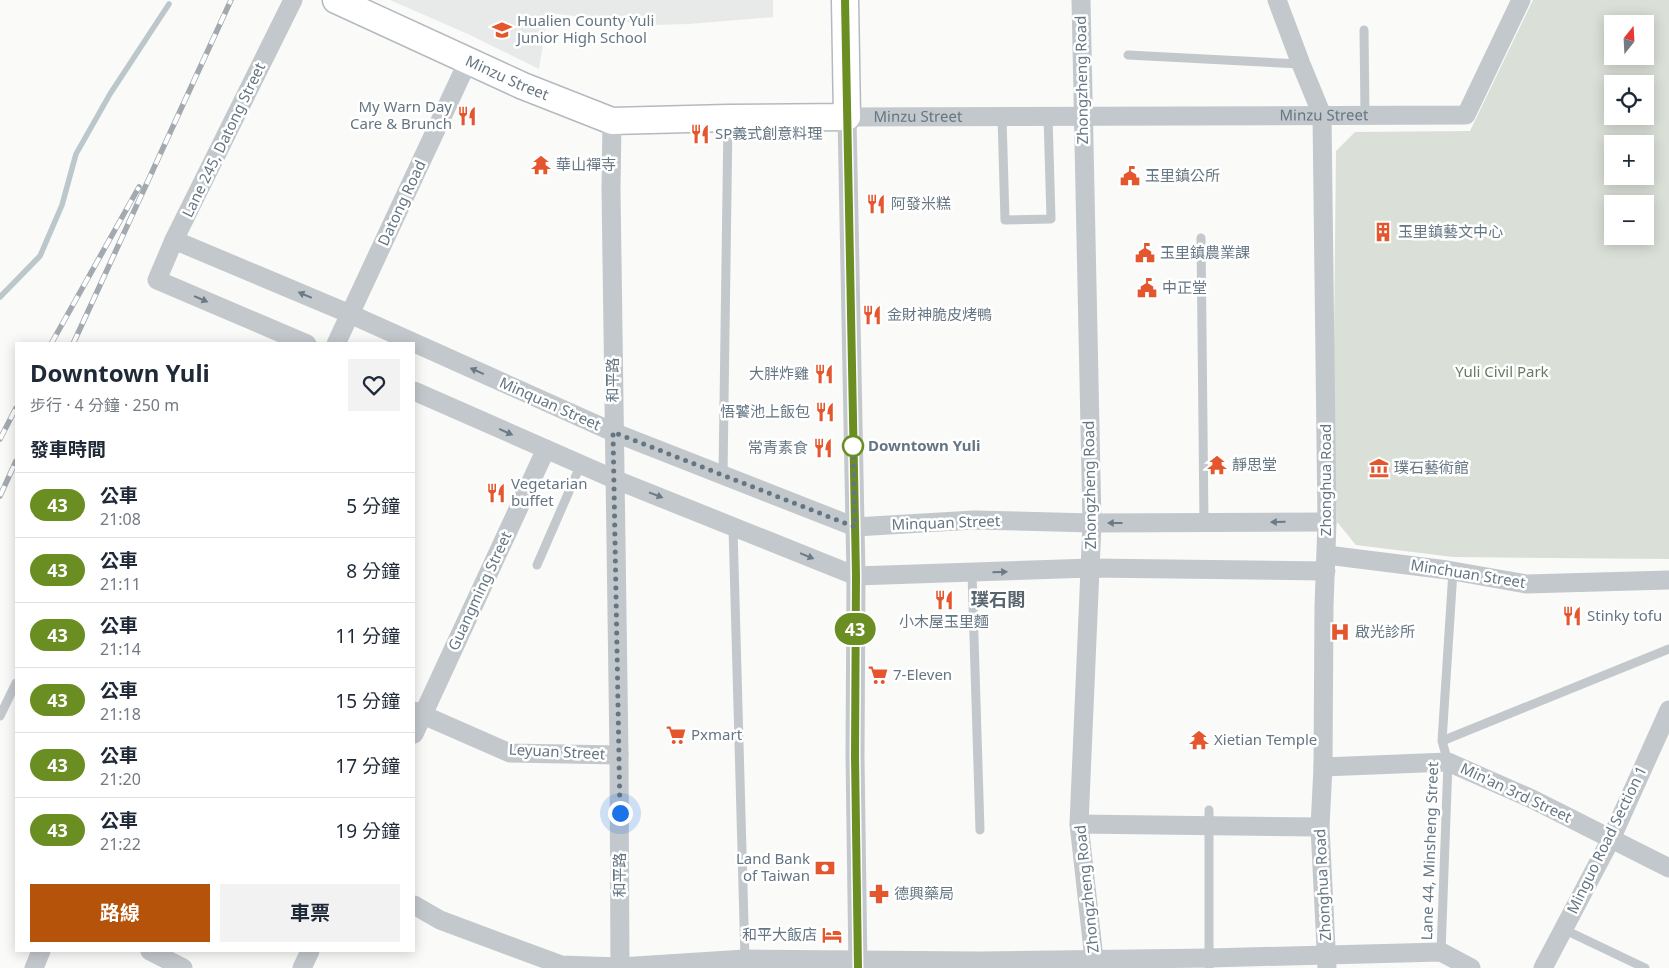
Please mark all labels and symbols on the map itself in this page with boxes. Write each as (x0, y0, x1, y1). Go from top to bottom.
place label: Hualien County Yuli Junior High School (515, 10, 654, 47)
north arrow (1604, 15, 1654, 65)
street label: Zhongzheng Road (1070, 16, 1092, 145)
school or university icon: Hualien County Yuli Junior High School (491, 19, 513, 41)
street label: Minzu Street (463, 50, 552, 104)
street label: Lane 245, Datong Street (177, 58, 270, 220)
place label: My Warn Day Care & Brunch (350, 96, 452, 133)
street label: Minzu Street (1279, 104, 1369, 125)
restaurant icon: My Warn Day Care & Brunch (456, 105, 478, 127)
street label: Minzu Street (873, 106, 963, 126)
restaurant icon: SP義式創意料理 (689, 123, 711, 145)
place label: SP義式創意料理 (715, 123, 822, 143)
temple icon: 華山禪寺 (530, 154, 552, 176)
place label: 華山禪寺 (556, 154, 616, 174)
street label: Datong Road (373, 157, 430, 249)
public building icon: 玉里鎮公所 (1119, 165, 1141, 187)
place label: 玉里鎮公所 (1145, 165, 1220, 185)
restaurant icon: 阿發米糕 (865, 193, 887, 215)
place label: 阿發米糕 (891, 193, 951, 213)
building icon: 玉里鎮藝文中心 (1372, 221, 1394, 243)
place label: 玉里鎮藝文中心 (1398, 221, 1503, 241)
public building icon: 玉里鎮農業課 (1134, 242, 1156, 264)
place label: 玉里鎮農業課 (1160, 242, 1250, 262)
public building icon: 中正堂 (1136, 277, 1158, 299)
place label: 中正堂 (1162, 277, 1207, 297)
one-way arrow (298, 291, 312, 299)
one-way arrow (194, 296, 209, 304)
restaurant icon: 金財神脆皮烤鴨 (861, 304, 883, 326)
place label: 金財神脆皮烤鴨 (887, 304, 992, 324)
street label: 和平路 (602, 357, 622, 403)
park label: Yuli Civil Park (1455, 361, 1549, 381)
place label: 大胖炸雞 (749, 363, 809, 383)
restaurant icon: 大胖炸雞 (813, 363, 835, 385)
one-way arrow (470, 367, 484, 375)
street label: Minquan Street (497, 372, 605, 435)
place label: 悟饕池上飯包 (720, 401, 810, 421)
restaurant icon: 悟饕池上飯包 (814, 401, 836, 423)
street label: Zhongzheng Road (1078, 421, 1100, 550)
street label: Zhonghua Road (1315, 424, 1335, 536)
one-way arrow (499, 428, 513, 436)
marker: Downtown Yuli (842, 435, 864, 457)
place label: Downtown Yuli (868, 435, 980, 455)
place label: 常青素食 (748, 437, 808, 457)
restaurant icon: 常青素食 (812, 437, 834, 459)
temple icon: 靜思堂 (1206, 454, 1228, 476)
place label: 靜思堂 (1232, 454, 1277, 474)
museum icon: 璞石藝術館 (1368, 457, 1390, 479)
place label: 璞石藝術館 (1394, 457, 1469, 477)
place label: Vegetarian buffet (511, 473, 587, 510)
restaurant icon: Vegetarian buffet (485, 482, 507, 504)
one-way arrow (649, 492, 663, 500)
street label: Minquan Street (891, 510, 1001, 534)
one-way arrow (1270, 518, 1286, 526)
one-way arrow (1107, 519, 1123, 527)
street label: Guangming Street (443, 527, 516, 653)
one-way arrow (800, 552, 814, 560)
street label: Minchuan Street (1409, 554, 1528, 592)
one-way arrow (992, 567, 1008, 575)
district label: 璞石閣 (971, 587, 1025, 611)
restaurant icon: 小木屋玉里麵 (933, 589, 955, 611)
restaurant icon: Stinky tofu (1561, 605, 1583, 627)
place label: Stinky tofu (1587, 605, 1662, 625)
place label: 小木屋玉里麵 (899, 611, 989, 631)
line badge: 43 (832, 613, 878, 645)
hospital icon: 啟光診所 (1329, 621, 1351, 643)
place label: 啟光診所 (1355, 621, 1415, 641)
supermarket icon: 7-Eleven (867, 664, 889, 686)
place label: 7-Eleven (893, 664, 952, 684)
supermarket icon: Pxmart (665, 724, 687, 746)
place label: Pxmart (691, 724, 743, 744)
temple icon: Xietian Temple (1188, 729, 1210, 751)
place label: Xietian Temple (1214, 729, 1317, 749)
street label: Leyuan Street (508, 738, 606, 764)
street label: Min'an 3rd Street (1458, 758, 1576, 827)
street label: Lane 44, Minsheng Street (1416, 761, 1442, 941)
street label: Minguo Road Section 1 (1562, 762, 1651, 917)
your location (608, 801, 633, 826)
street label: Zhongzheng Road (1069, 824, 1103, 954)
street label: Zhonghua Road (1309, 828, 1335, 942)
place label: Land Bank of Taiwan (736, 848, 810, 885)
street label: 和平路 (609, 852, 629, 898)
bank icon: Land Bank of Taiwan (814, 857, 836, 879)
pharmacy icon: 德興藥局 (868, 883, 890, 905)
place label: 德興藥局 (894, 883, 954, 903)
place label: 和平大飯店 (742, 924, 817, 944)
hotel icon: 和平大飯店 (821, 924, 843, 946)

